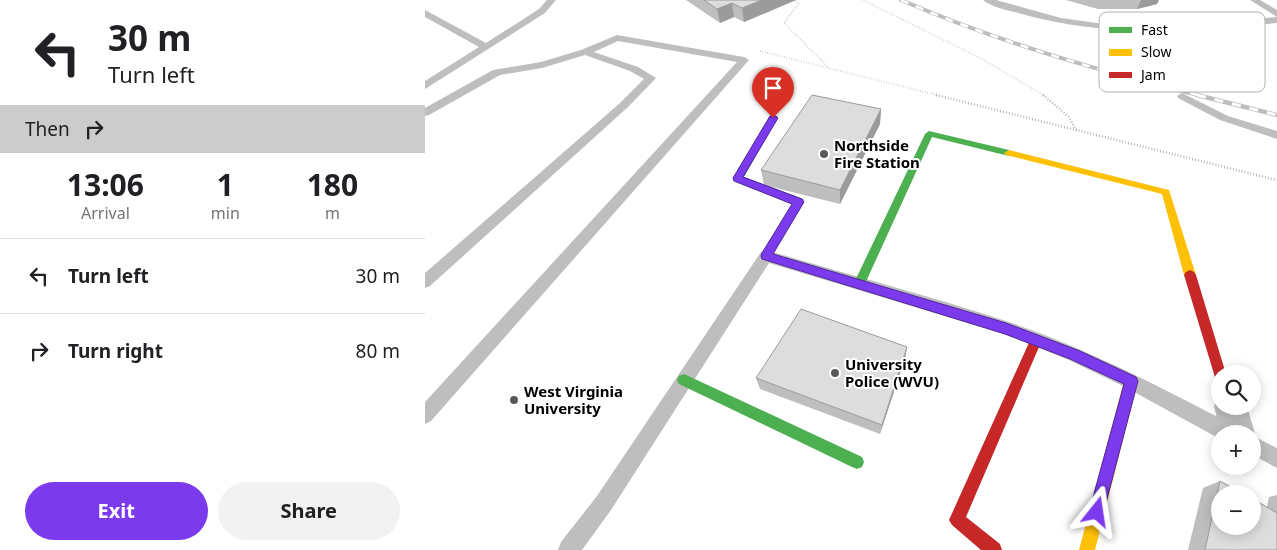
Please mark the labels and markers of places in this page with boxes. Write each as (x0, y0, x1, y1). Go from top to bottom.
pin (752, 67, 794, 118)
place label: Northside Fire Station (834, 135, 920, 172)
marker: Northside Fire Station (818, 148, 830, 160)
place label: University Police (WVU) (845, 354, 939, 391)
marker: University Police (WVU) (829, 367, 841, 379)
place label: West Virginia University (524, 381, 623, 418)
marker: West Virginia University (508, 394, 520, 406)

